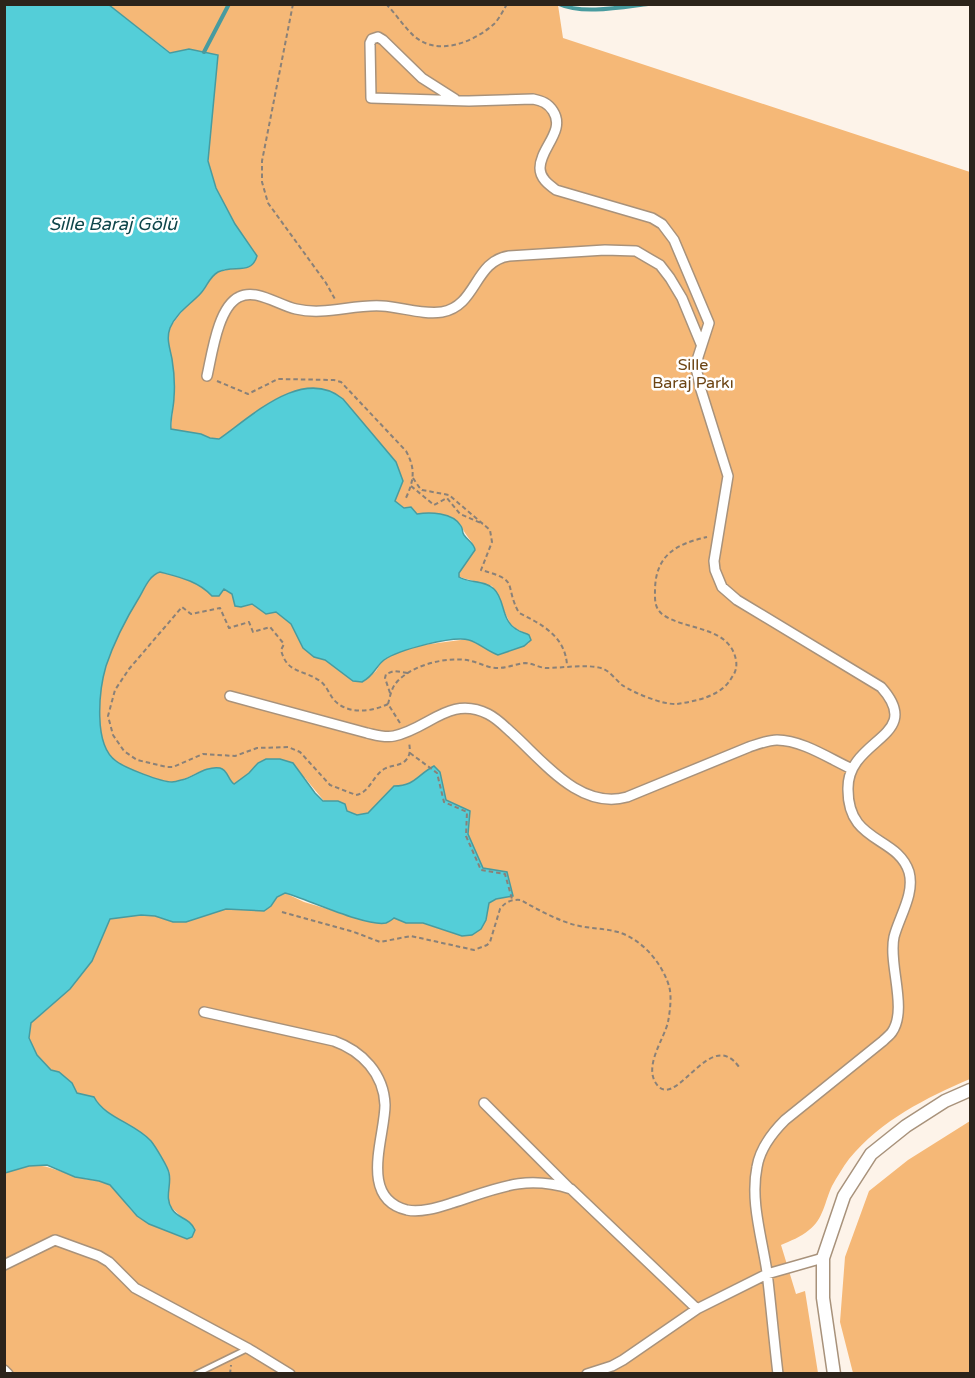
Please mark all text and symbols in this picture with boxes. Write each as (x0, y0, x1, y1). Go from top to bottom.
water label: Sille Baraj Gölü (49, 213, 178, 235)
park label: Sille Baraj Parkı (652, 355, 734, 393)

